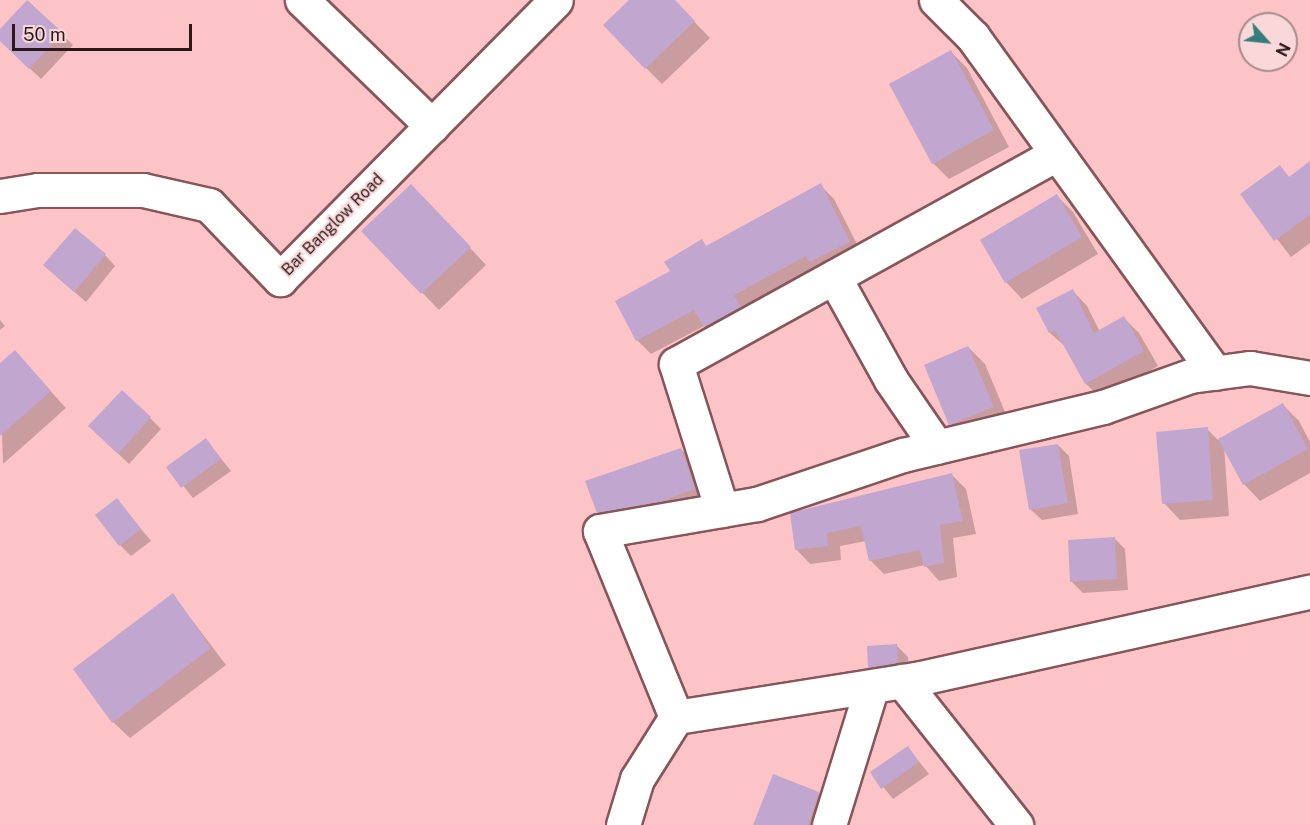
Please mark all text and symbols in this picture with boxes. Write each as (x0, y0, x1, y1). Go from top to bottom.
scale bar (15, 12, 195, 50)
north arrow (1238, 12, 1298, 72)
text: 50 m (23, 24, 66, 45)
text: N (1271, 40, 1294, 59)
street label: Bar Banglow Road (278, 170, 388, 280)

